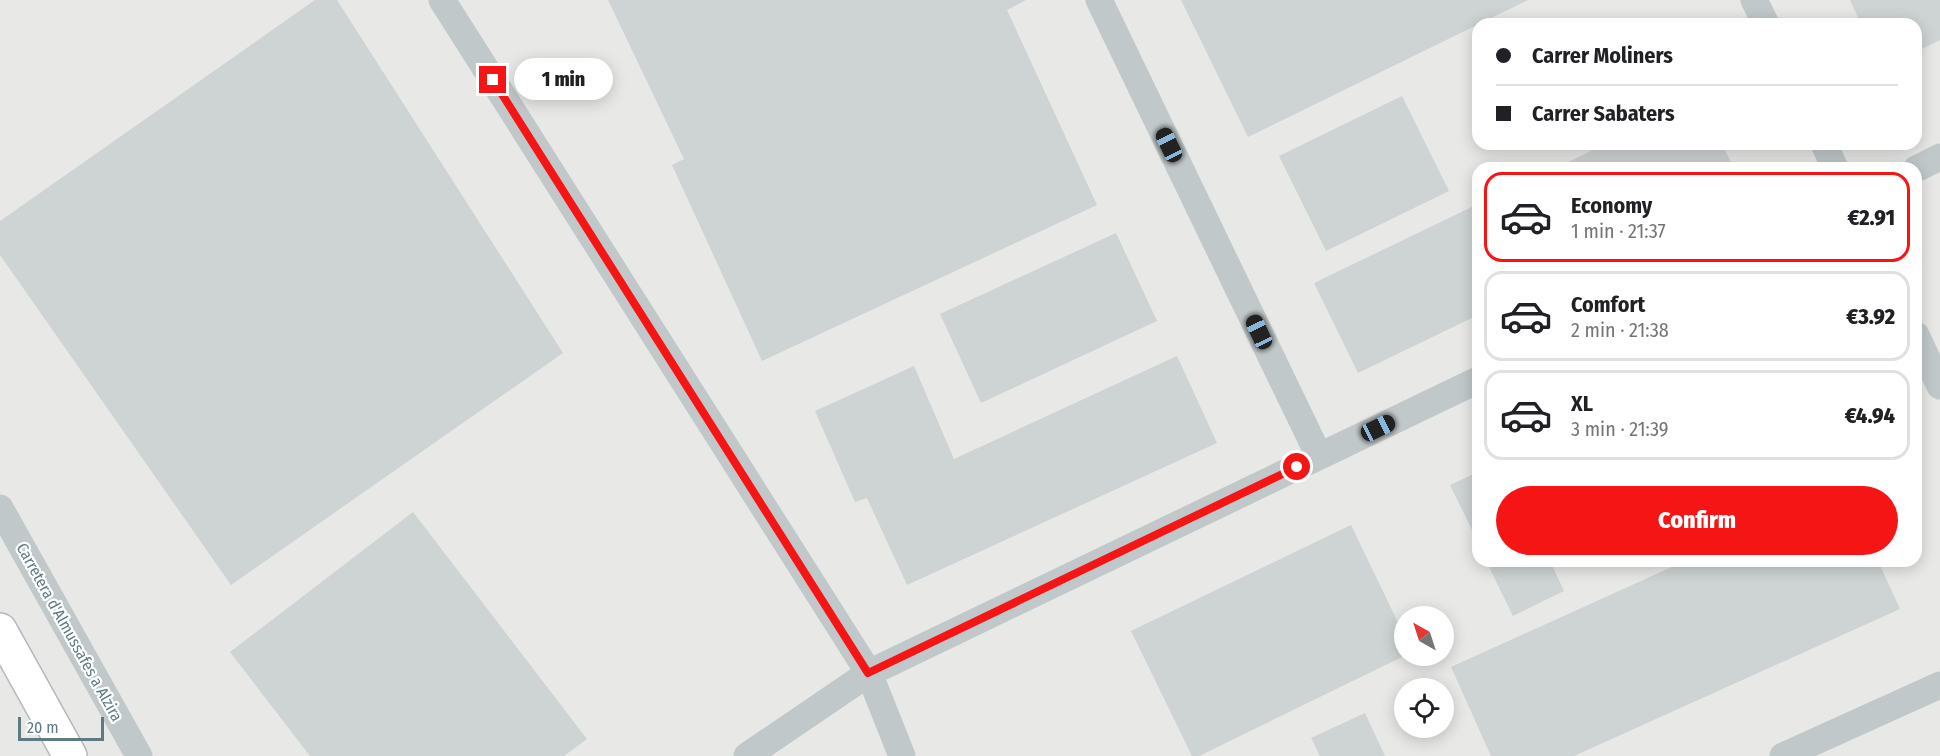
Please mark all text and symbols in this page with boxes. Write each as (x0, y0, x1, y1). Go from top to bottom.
text: Carrer Moliners (1532, 42, 1673, 69)
callout: 1 min (514, 59, 613, 101)
route end (479, 66, 506, 93)
text: 1 min (542, 67, 585, 91)
text: Carrer Sabaters (1532, 100, 1675, 127)
car (1153, 125, 1185, 165)
icon: car (1499, 190, 1553, 244)
text: Economy (1571, 192, 1652, 219)
text: €2.91 (1848, 204, 1895, 231)
text: 1 min · 21:37 (1571, 219, 1666, 243)
icon: car (1499, 289, 1553, 343)
text: Comfort (1571, 291, 1645, 318)
text: €3.92 (1846, 303, 1895, 330)
car (1243, 312, 1275, 352)
text: 2 min · 21:38 (1571, 318, 1669, 342)
icon: car (1499, 388, 1553, 442)
text: XL (1571, 390, 1593, 417)
text: €4.94 (1845, 402, 1895, 429)
car (1358, 412, 1398, 444)
text: 3 min · 21:39 (1571, 417, 1668, 441)
route start (1283, 453, 1310, 480)
button: Confirm (1496, 486, 1898, 555)
street label: Carretera d'Almussafes a Alzira (13, 540, 127, 725)
north arrow (1394, 606, 1454, 666)
map controls (1394, 606, 1454, 738)
button: locate (1394, 678, 1454, 738)
scale bar (18, 714, 104, 742)
text: 20 m (27, 718, 58, 737)

